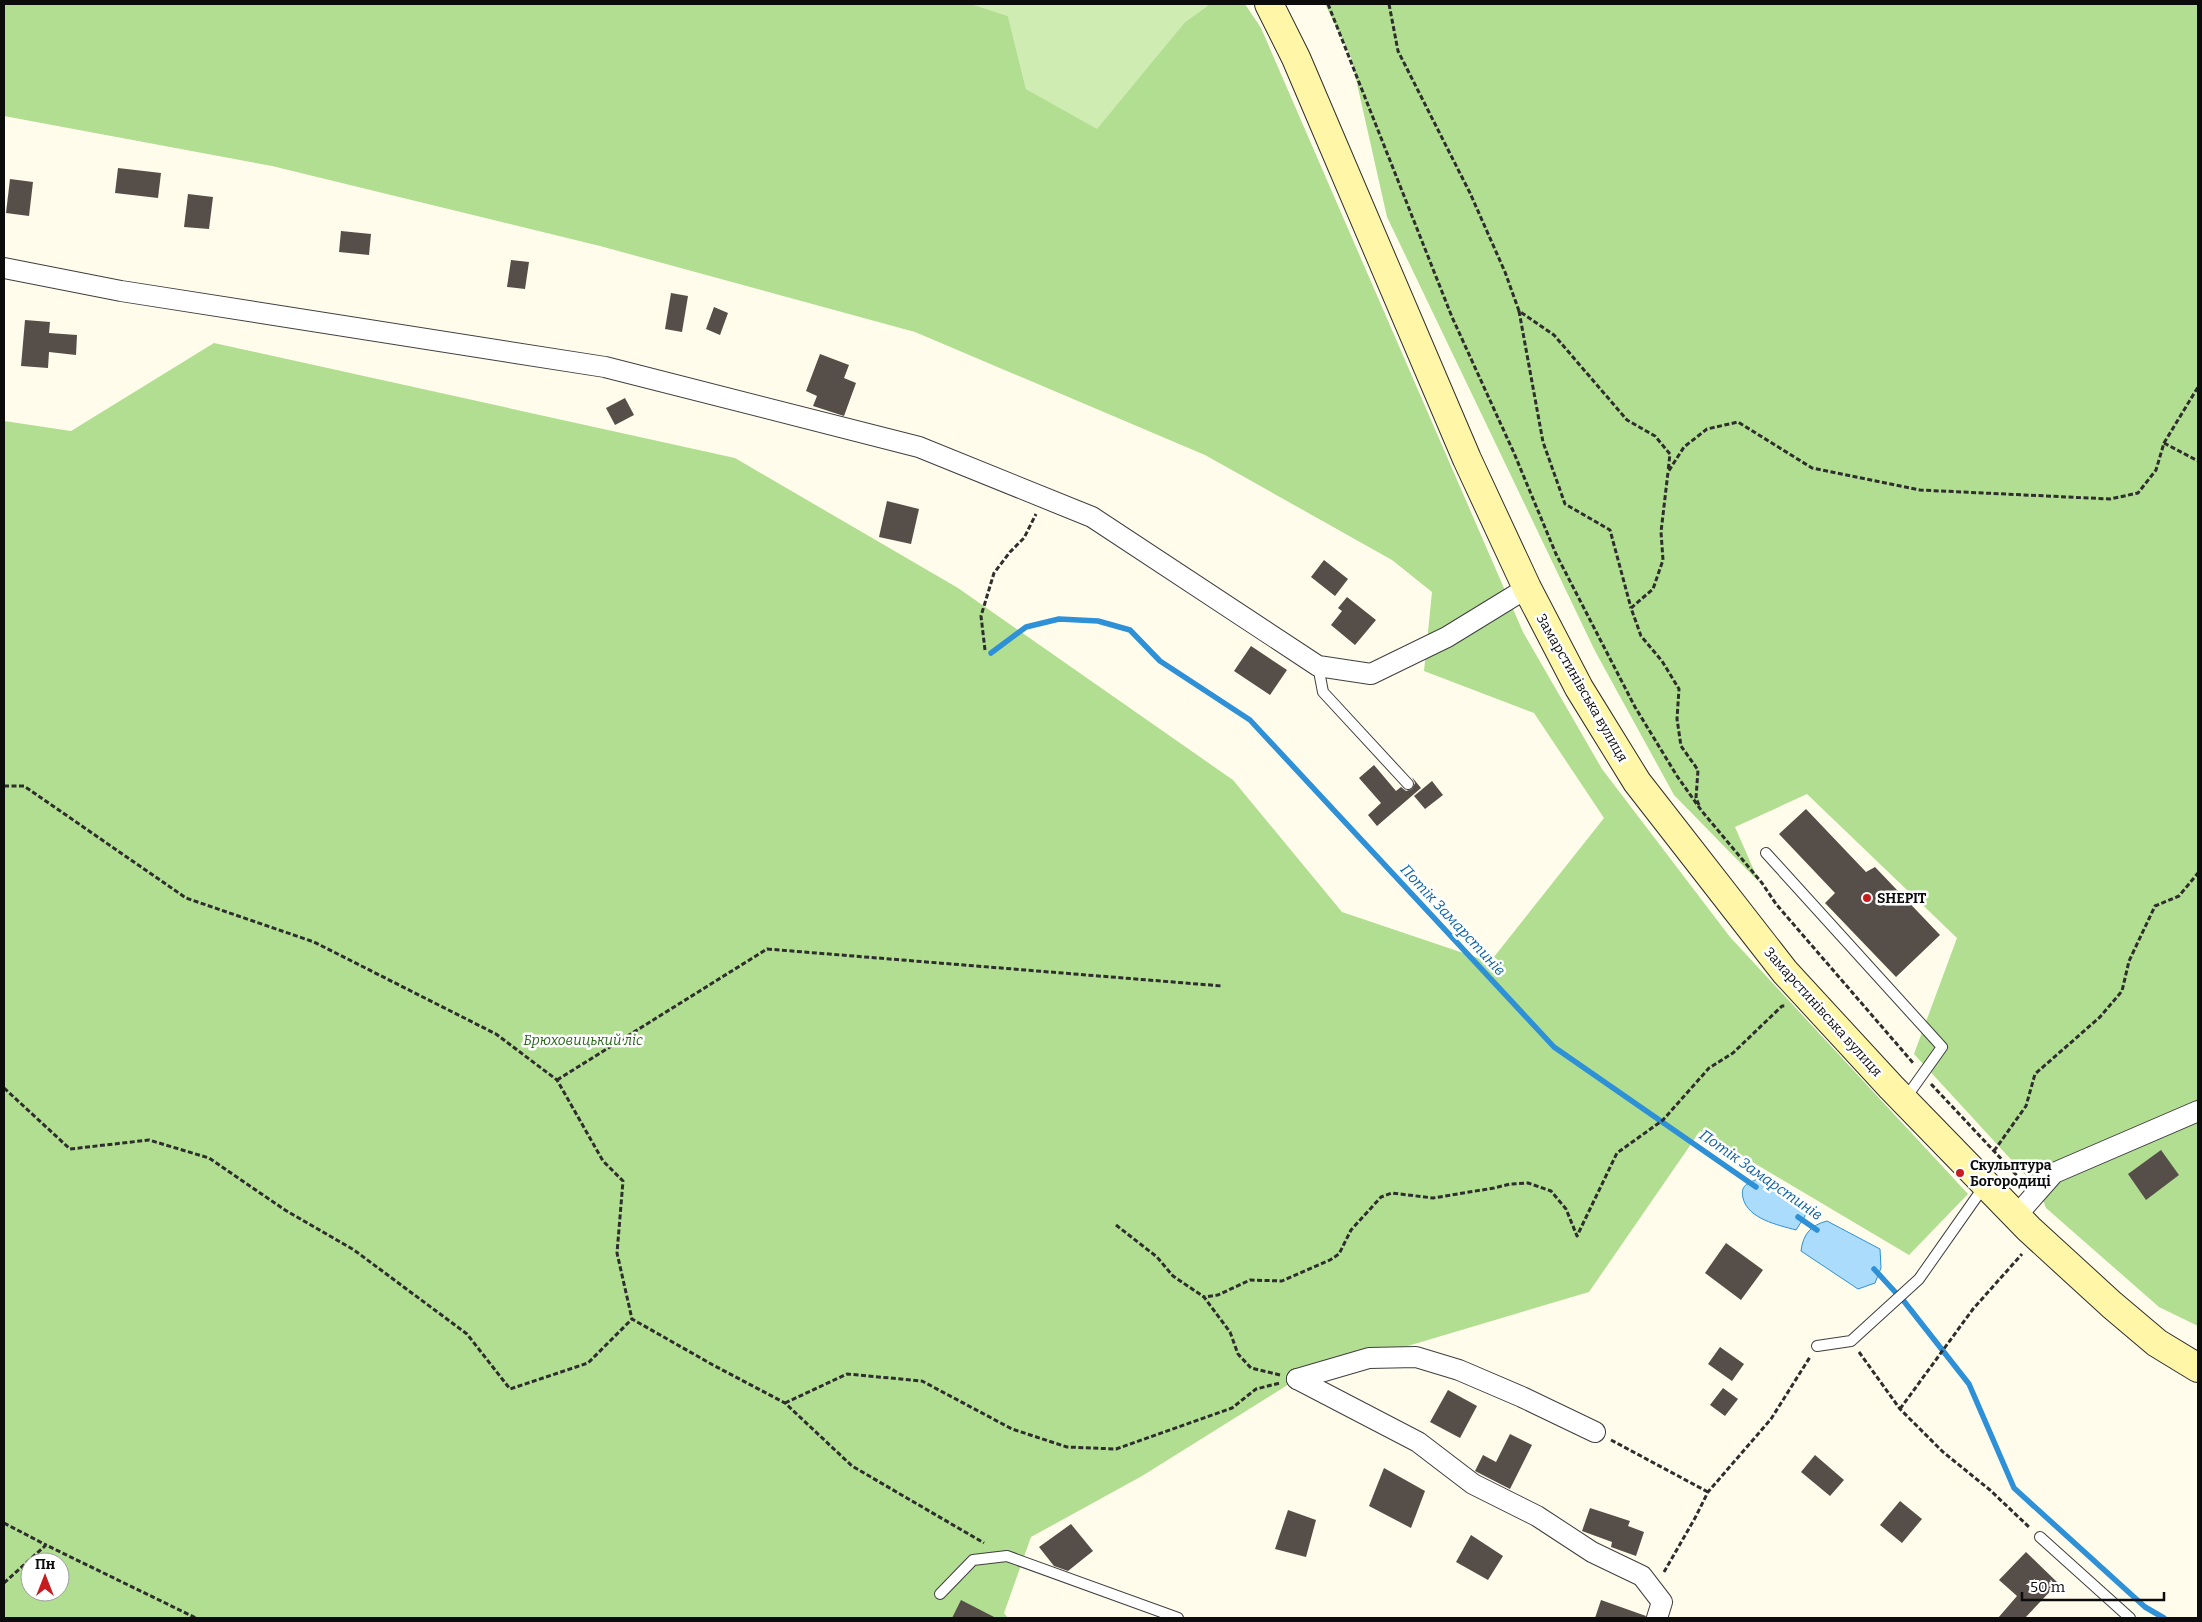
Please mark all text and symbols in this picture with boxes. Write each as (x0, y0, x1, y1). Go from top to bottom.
street label: Замарстинівська вулиця (1533, 611, 1631, 765)
water label: Потік Замарстинів (1397, 860, 1509, 980)
place label: SHEPIT (1877, 890, 1927, 907)
marker: SHEPIT (1861, 892, 1873, 904)
street label: Замарстинівська вулиця (1760, 944, 1886, 1080)
park label: Брюховицький ліс (523, 1032, 643, 1049)
water label: Потік Замарстинів (1696, 1126, 1826, 1224)
place label: Скульптура Богородиці (1970, 1157, 2052, 1190)
marker: Скульптура Богородиці (1954, 1167, 1966, 1179)
north arrow (20, 1552, 70, 1602)
text: Пн (35, 1556, 55, 1573)
scale bar (2022, 1570, 2164, 1602)
text: 50 m (2030, 1578, 2066, 1596)

